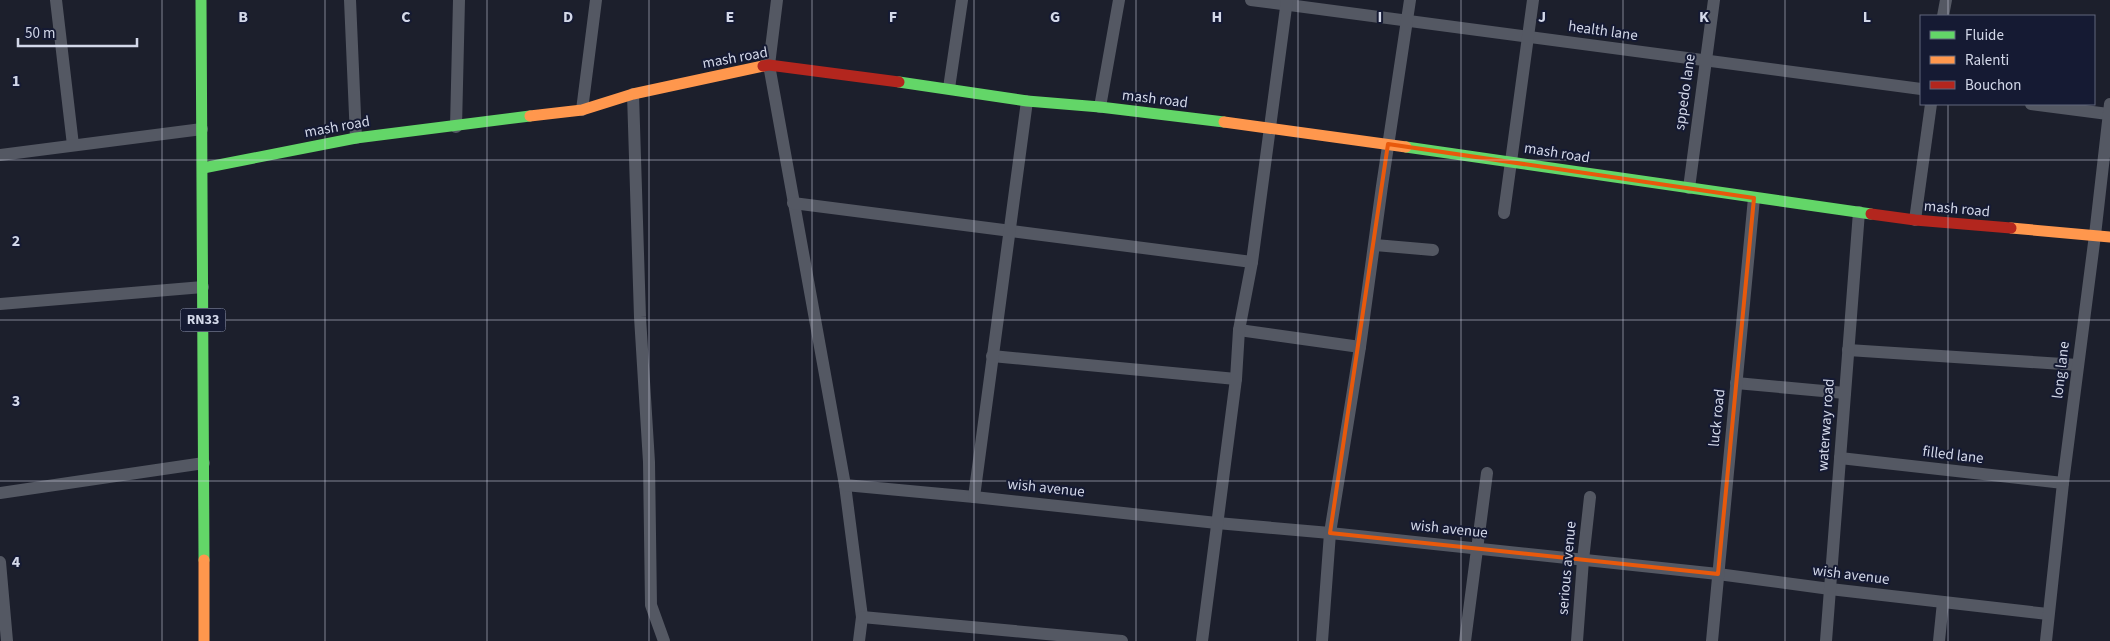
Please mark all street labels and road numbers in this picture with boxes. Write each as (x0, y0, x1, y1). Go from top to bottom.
street label: health lane (1567, 16, 1639, 46)
street label: mash road (701, 42, 769, 74)
street label: sppedo lane (1669, 52, 1701, 132)
street label: mash road (1121, 85, 1189, 113)
street label: mash road (303, 111, 371, 143)
street label: mash road (1523, 137, 1591, 169)
street label: mash road (1923, 196, 1991, 222)
road number: RN33 (180, 308, 226, 332)
street label: long lane (2047, 340, 2075, 400)
street label: waterway road (1812, 378, 1840, 472)
street label: luck road (1704, 388, 1730, 448)
street label: filled lane (1921, 441, 1985, 469)
street label: wish avenue (1006, 473, 1086, 503)
street label: wish avenue (1409, 514, 1489, 544)
street label: serious avenue (1552, 520, 1582, 616)
street label: wish avenue (1811, 560, 1891, 590)

